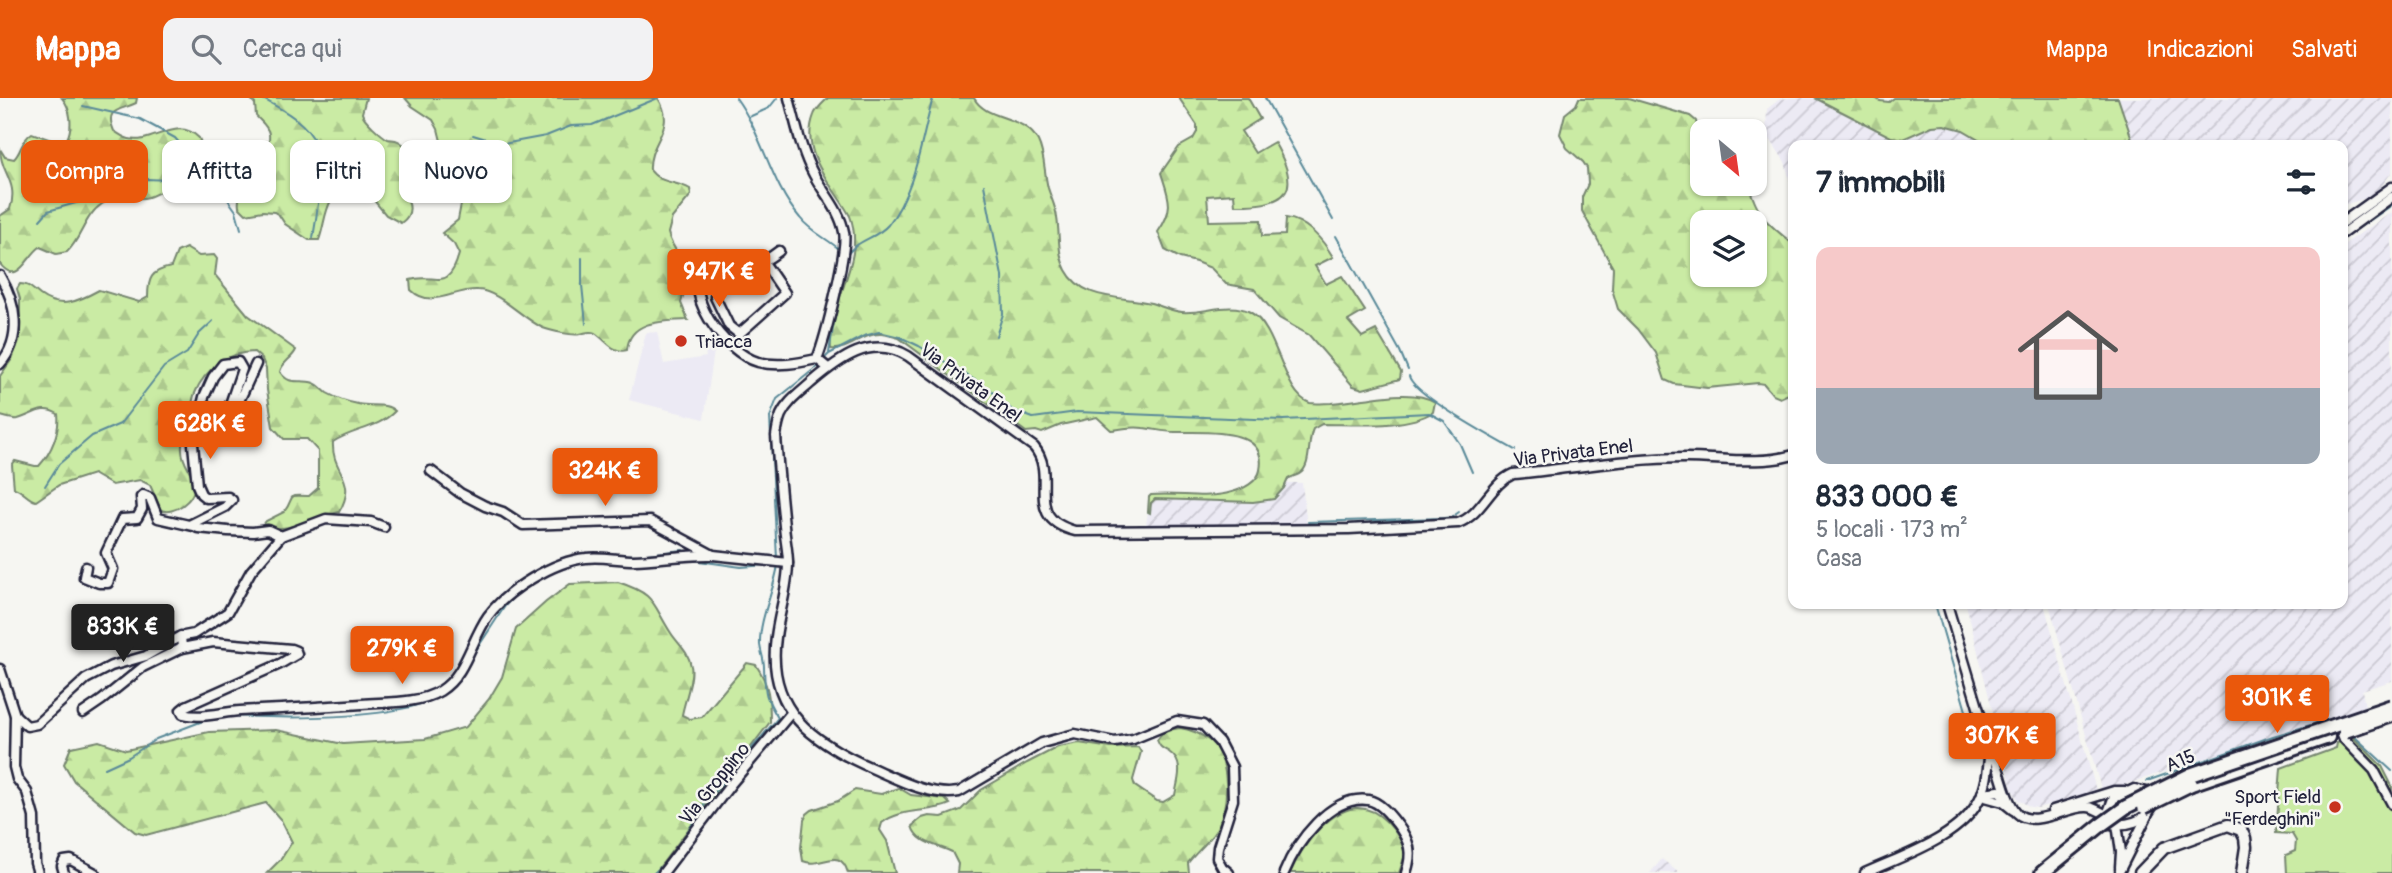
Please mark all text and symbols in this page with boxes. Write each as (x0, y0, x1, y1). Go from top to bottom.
search box (163, 18, 653, 81)
text: Mappa (35, 29, 121, 70)
icon: search (187, 30, 225, 68)
text: Cerca qui (243, 33, 342, 65)
text: Mappa (2046, 35, 2108, 64)
text: Indicazioni (2146, 35, 2253, 64)
text: Salvati (2291, 35, 2357, 64)
north arrow (1690, 119, 1768, 196)
map controls (1690, 119, 1767, 287)
chip: Compra (21, 140, 148, 203)
chip: Affitta (162, 140, 276, 203)
chip: Filtri (290, 140, 385, 203)
chip: Nuovo (399, 140, 512, 203)
icon: filters (2282, 163, 2320, 201)
text: 7 immobili (1816, 164, 1945, 201)
button: layers (1690, 210, 1767, 287)
pin: 947K € (662, 250, 776, 309)
text: 947K € (683, 257, 755, 286)
icon: home (2005, 292, 2131, 418)
place label: Triacca (695, 330, 752, 354)
marker: Triacca (673, 333, 689, 349)
street label: Via Privata Enel (915, 338, 1026, 428)
pin: 628K € (153, 402, 267, 461)
text: 628K € (174, 409, 246, 438)
street label: Via Privata Enel (1512, 434, 1634, 472)
pin: 324K € (548, 448, 662, 508)
text: 324K € (568, 456, 642, 485)
text: 833 000 € (1816, 478, 1959, 515)
text: 5 locali · 173 m² (1816, 515, 1968, 544)
text: Casa (1816, 544, 1862, 573)
pin: 833K € (66, 604, 180, 664)
text: 833K € (87, 612, 159, 641)
pin: 279K € (345, 626, 459, 686)
text: 279K € (367, 634, 437, 663)
pin: 301K € (2220, 676, 2334, 735)
text: 301K € (2241, 683, 2313, 712)
pin: 307K € (1945, 714, 2059, 773)
text: 307K € (1965, 721, 2039, 750)
street label: Via Groppino (674, 737, 755, 830)
street label: A15 (2162, 744, 2199, 778)
place label: Sport Field "Ferdeghini" (2224, 785, 2321, 831)
marker: Sport Field "Ferdeghini" (2327, 799, 2343, 815)

